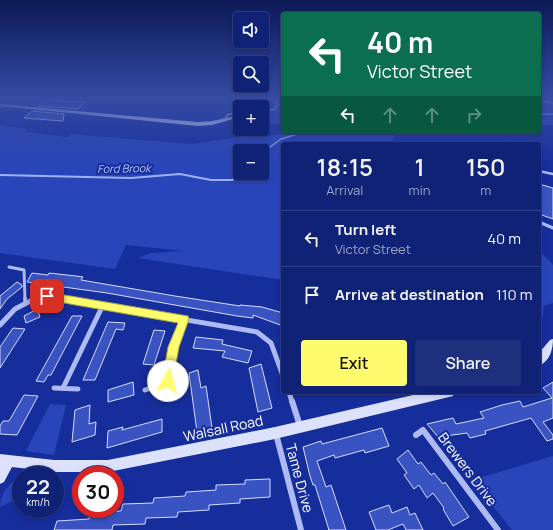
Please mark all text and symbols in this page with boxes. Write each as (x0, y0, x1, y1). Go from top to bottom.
map controls (233, 12, 269, 180)
button: sound (233, 12, 269, 48)
text: 40 m (367, 23, 433, 61)
icon: left (301, 28, 353, 80)
button: search (233, 56, 269, 92)
text: Victor Street (367, 59, 472, 83)
button: + (233, 100, 269, 136)
icon: left (337, 104, 359, 126)
icon: ahead (379, 104, 401, 126)
icon: ahead (421, 104, 443, 126)
icon: right (463, 104, 485, 126)
button: − (233, 144, 269, 180)
text: 18:15 (317, 150, 373, 183)
text: 1 (414, 150, 425, 183)
text: 150 (466, 150, 505, 183)
water label: Ford Brook (97, 160, 152, 176)
text: Arrival (326, 181, 363, 199)
text: min (409, 181, 430, 199)
text: m (480, 181, 491, 199)
text: Turn left (335, 219, 397, 240)
icon: left (301, 228, 323, 250)
text: 40 m (487, 228, 521, 249)
text: Victor Street (335, 240, 411, 258)
pin (30, 279, 64, 313)
icon: arrive (301, 284, 323, 306)
text: Arrive at destination (335, 284, 484, 305)
text: 110 m (496, 284, 532, 305)
icon: arrive (36, 285, 58, 307)
button: Exit (301, 340, 407, 386)
button: Share (415, 340, 521, 386)
position arrow (147, 360, 189, 402)
street label: Walsall Road (181, 410, 265, 446)
street label: Brewers Drive (434, 428, 502, 510)
street label: Tame Drive (282, 441, 318, 515)
speed limit sign: 30 (72, 466, 124, 518)
text: 22 (26, 473, 50, 500)
text: km/h (26, 495, 50, 509)

